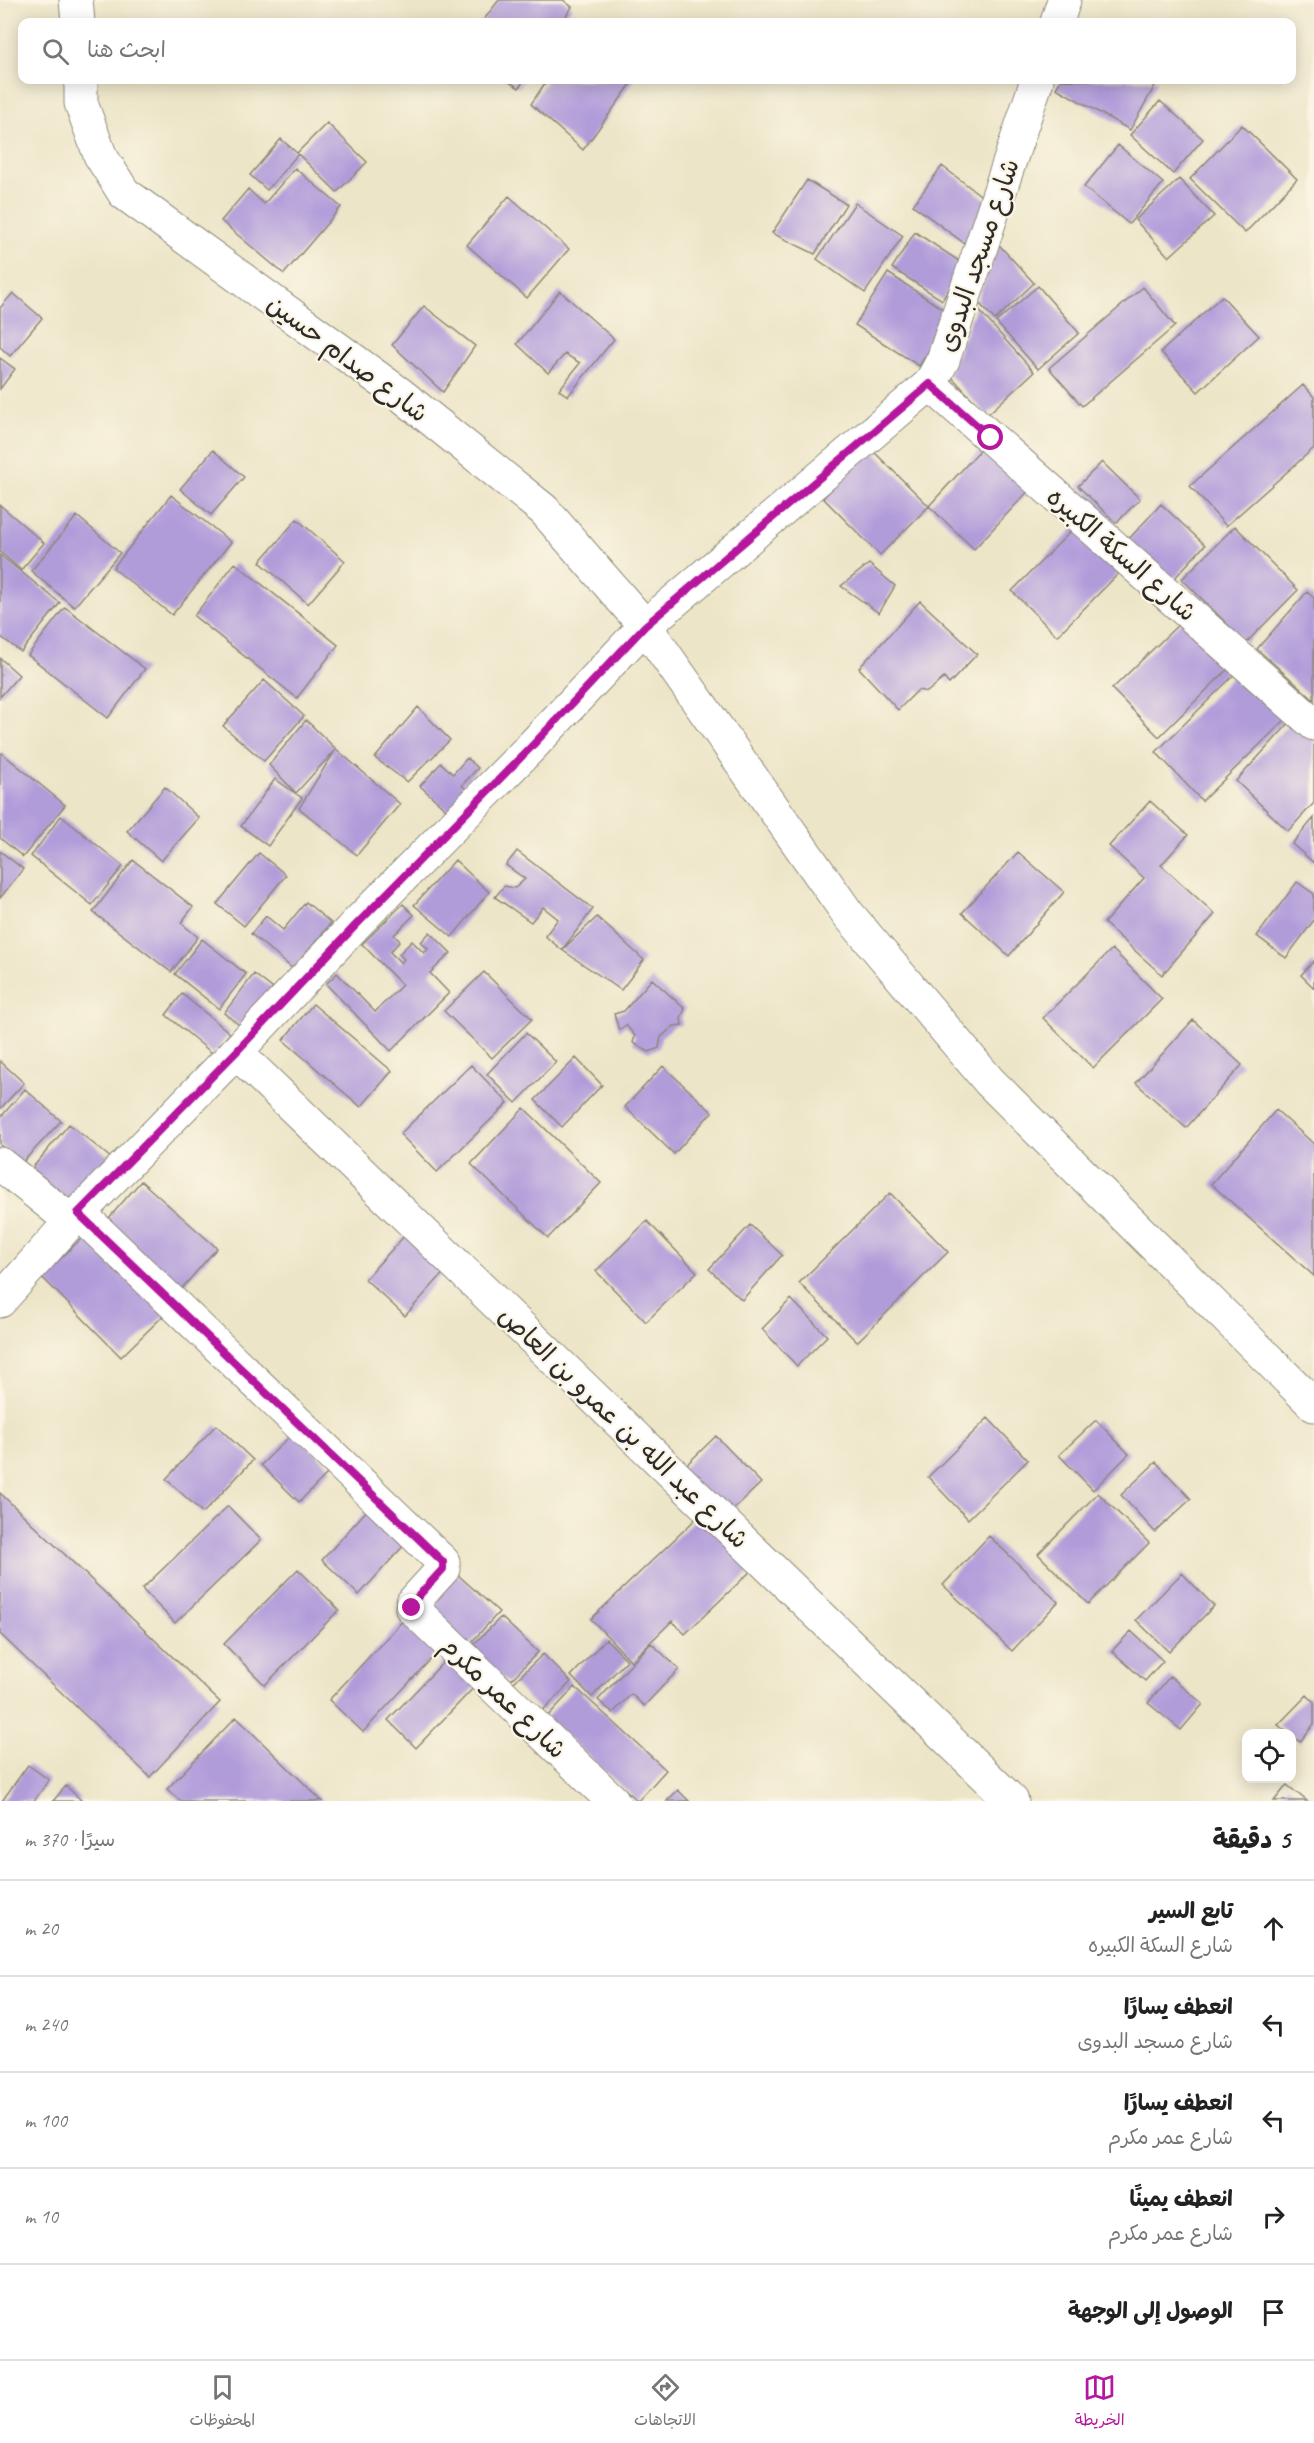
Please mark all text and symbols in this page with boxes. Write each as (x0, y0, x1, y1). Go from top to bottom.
search box (18, 18, 1296, 84)
icon: search (39, 35, 72, 68)
text: ابحث هنا (87, 36, 166, 64)
street label: شارع مسجد البدوى (930, 154, 1028, 356)
street label: شارع صدام حسين (259, 287, 435, 432)
route start (977, 424, 1003, 450)
street label: شارع السكة الكبيره (1039, 480, 1204, 629)
street label: شارع عبد الله بن عمرو بن العاص (491, 1299, 756, 1557)
route end (398, 1594, 424, 1620)
street label: شارع عمر مكرم (432, 1629, 574, 1768)
map controls (1242, 1729, 1296, 1783)
button: locate (1242, 1729, 1296, 1783)
text: 5 دقيقة (1212, 1823, 1290, 1856)
text: سيرًا · 370 m (24, 1827, 115, 1852)
text: تابع السير (1149, 1897, 1233, 1925)
icon: ahead (1257, 1912, 1290, 1945)
text: 20 m (24, 1916, 58, 1941)
text: شارع السكة الكبيره (1088, 1933, 1233, 1958)
text: انعطف يسارًا (1124, 1993, 1233, 2021)
icon: left (1257, 2008, 1290, 2041)
text: 240 m (24, 2012, 67, 2037)
text: شارع مسجد البدوى (1078, 2029, 1233, 2054)
text: انعطف يسارًا (1124, 2089, 1233, 2117)
icon: left (1257, 2104, 1290, 2137)
text: 100 m (24, 2108, 67, 2133)
text: شارع عمر مكرم (1108, 2125, 1233, 2150)
text: انعطف يمينًا (1129, 2185, 1233, 2213)
icon: right (1257, 2200, 1290, 2233)
text: 10 m (24, 2204, 58, 2229)
text: شارع عمر مكرم (1108, 2221, 1233, 2246)
icon: arrive (1257, 2296, 1290, 2329)
text: الوصول إلى الوجهة (1068, 2297, 1233, 2325)
tab: المحفوظات (189, 2371, 255, 2434)
tab: الاتجاهات (634, 2371, 696, 2434)
tab: الخريطة (1075, 2371, 1125, 2434)

